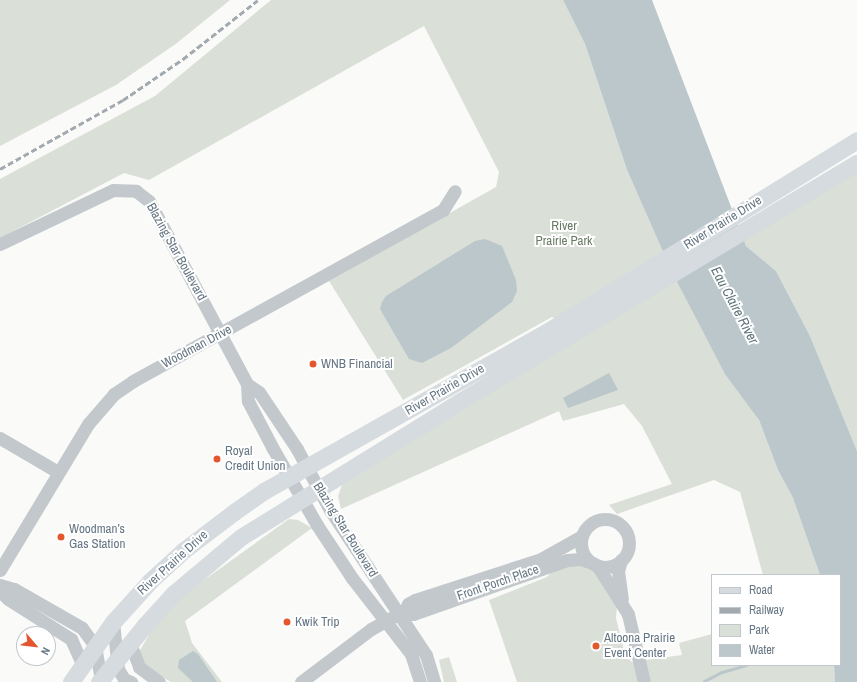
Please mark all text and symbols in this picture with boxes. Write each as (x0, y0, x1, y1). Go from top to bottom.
street label: River Prairie Drive (681, 193, 765, 253)
street label: Blazing Star Boulevard (143, 201, 209, 303)
park label: River Prairie Park (536, 219, 592, 250)
water label: Eau Claire River (708, 264, 762, 346)
street label: Woodman Drive (159, 322, 235, 372)
place label: WNB Financial (321, 356, 393, 372)
marker: WNB Financial (308, 359, 318, 369)
street label: River Prairie Drive (403, 361, 487, 419)
place label: Royal Credit Union (225, 444, 285, 475)
marker: Royal Credit Union (212, 454, 222, 464)
street label: Blazing Star Boulevard (309, 480, 381, 580)
place label: Woodman’s Gas Station (69, 522, 125, 553)
street label: River Prairie Drive (135, 527, 211, 599)
marker: Woodman’s Gas Station (56, 532, 66, 542)
street label: Front Porch Place (455, 562, 541, 604)
legend (711, 574, 841, 666)
text: Road (749, 582, 773, 598)
text: Railway (749, 602, 784, 618)
place label: Kwik Trip (295, 614, 340, 630)
marker: Kwik Trip (282, 617, 292, 627)
text: Park (749, 622, 769, 638)
north arrow (16, 626, 56, 666)
place label: Altoona Prairie Event Center (604, 631, 675, 662)
marker: Altoona Prairie Event Center (591, 641, 601, 651)
text: Water (749, 642, 775, 658)
text: N (38, 645, 53, 657)

